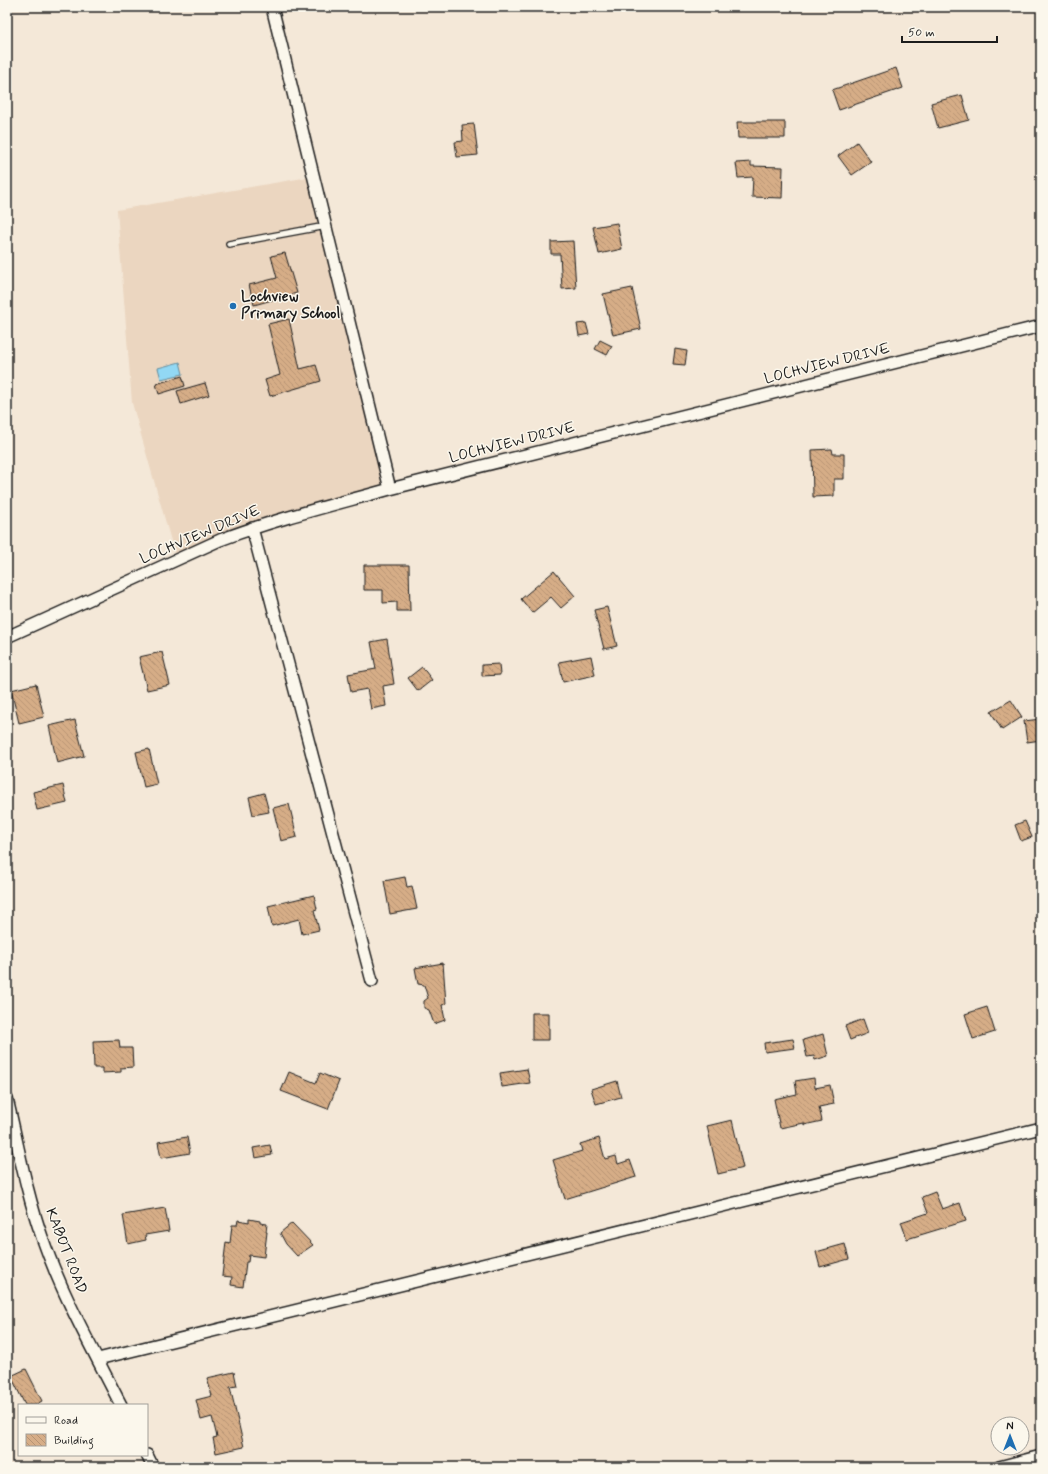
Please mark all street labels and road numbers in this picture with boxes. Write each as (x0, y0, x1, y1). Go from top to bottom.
street label: LOCHVIEW DRIVE (762, 339, 892, 389)
street label: LOCHVIEW DRIVE (447, 418, 577, 468)
street label: LOCHVIEW DRIVE (137, 500, 264, 569)
street label: KABOT ROAD (40, 1205, 92, 1297)

